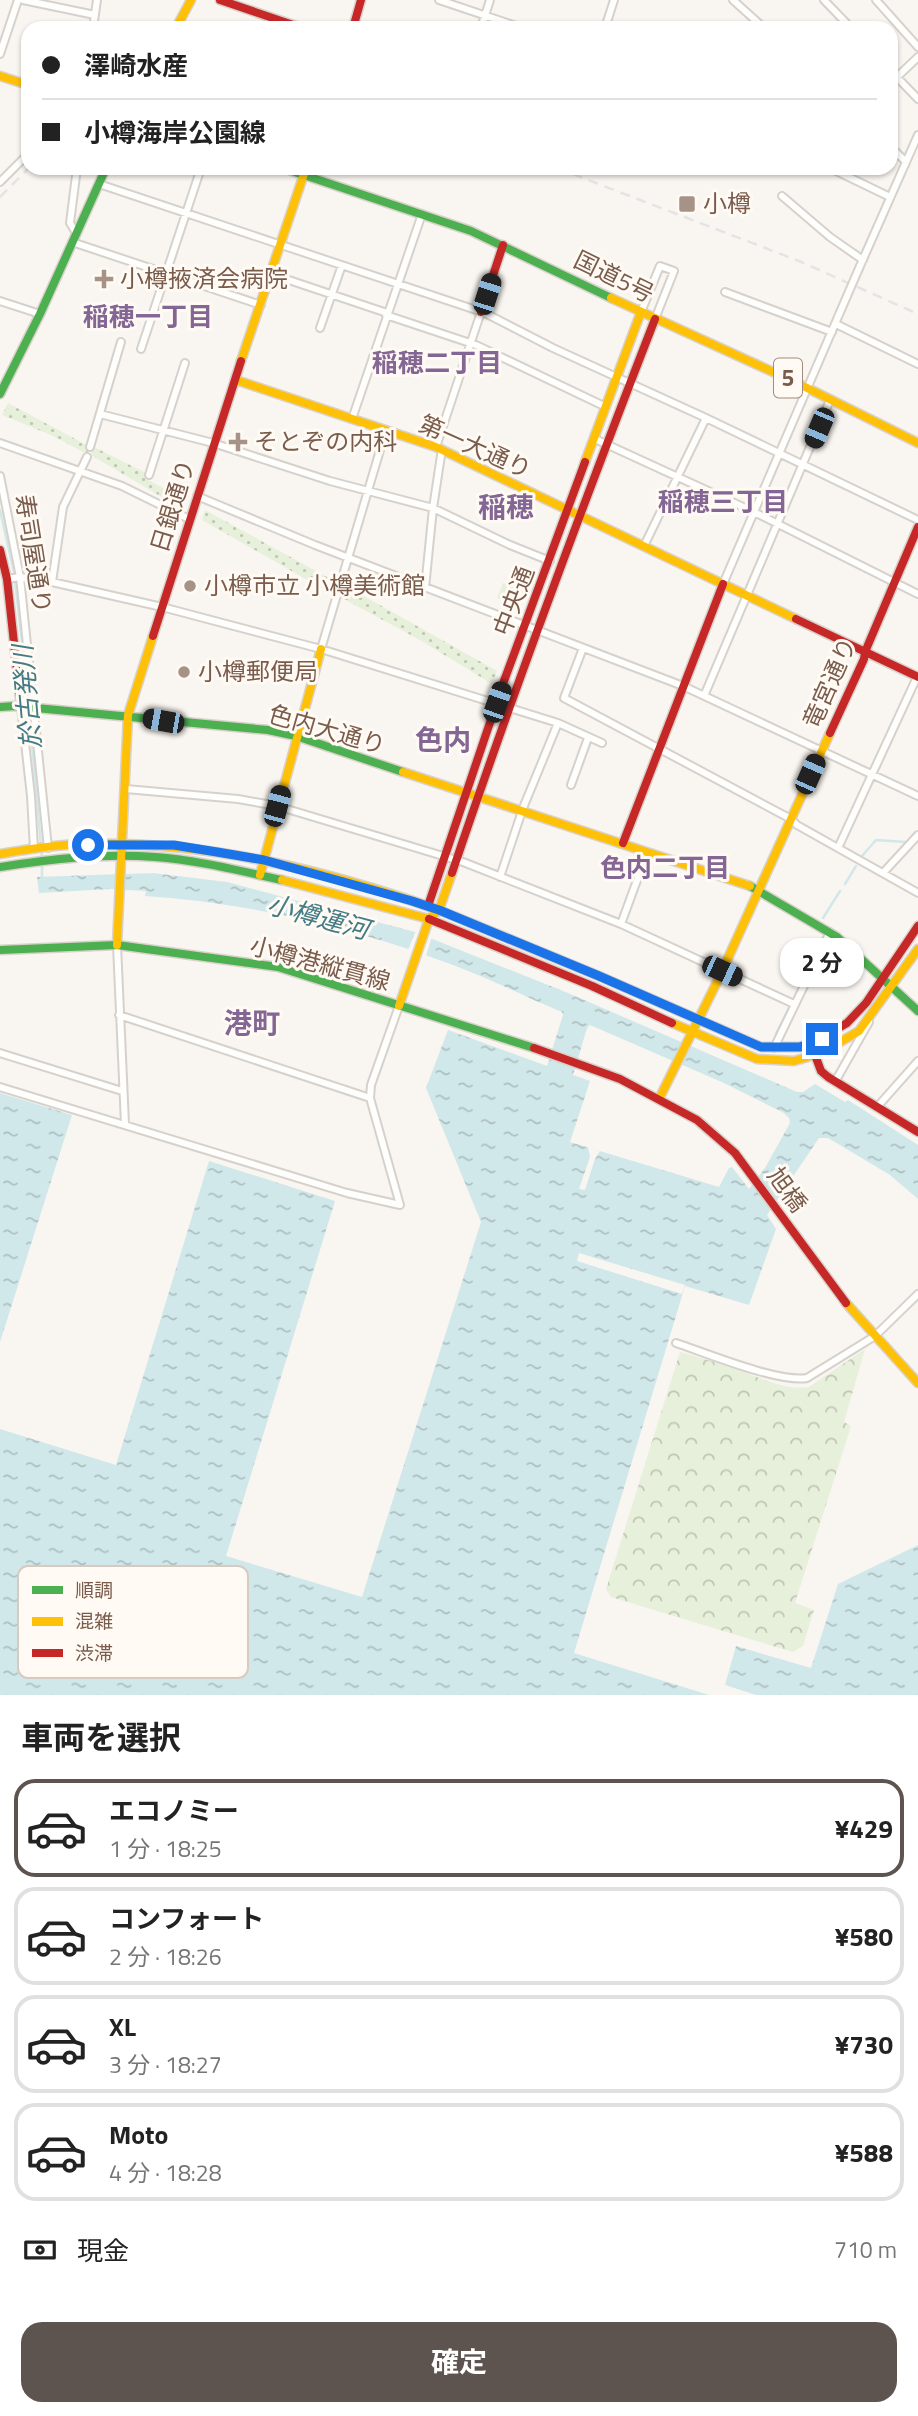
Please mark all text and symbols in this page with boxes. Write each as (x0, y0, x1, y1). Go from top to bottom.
text: 澤崎水産 (84, 46, 188, 85)
text: 小樽海岸公園線 (84, 113, 266, 152)
place label: 小樽 (703, 185, 751, 221)
marker: 小樽 (677, 194, 697, 214)
street label: 国道5号 (568, 241, 661, 311)
place label: 小樽掖済会病院 (120, 260, 288, 296)
marker: 小樽掖済会病院 (94, 269, 114, 289)
car (471, 271, 504, 317)
district label: 稲穂一丁目 (83, 297, 213, 336)
district label: 稲穂二丁目 (372, 343, 502, 382)
road number: 5 (774, 358, 802, 398)
street label: 第一大通り (413, 405, 538, 487)
car (802, 405, 837, 451)
place label: そとぞの内科 (254, 423, 397, 459)
marker: そとぞの内科 (228, 432, 248, 452)
street label: 日銀通り (141, 455, 203, 557)
district label: 稲穂三丁目 (658, 482, 788, 521)
district label: 稲穂 (478, 485, 534, 528)
street label: 寿司屋通り (7, 492, 61, 616)
street label: 中央通 (483, 561, 543, 641)
place label: 小樽市立 小樽美術館 (204, 567, 425, 603)
marker: 小樽市立 小樽美術館 (182, 578, 198, 594)
street label: 竜宮通り (793, 631, 865, 734)
water label: 於古発川 (2, 641, 50, 751)
place label: 小樽郵便局 (198, 653, 318, 689)
marker: 小樽郵便局 (176, 664, 192, 680)
car (481, 679, 514, 725)
street label: 色内大通り (265, 695, 390, 763)
car (141, 707, 186, 735)
district label: 色内 (415, 718, 471, 761)
car (792, 751, 829, 797)
car (262, 783, 293, 829)
route start (72, 829, 104, 861)
district label: 色内二丁目 (600, 848, 730, 887)
water label: 小樽運河 (263, 884, 378, 950)
street label: 小樽港縦貫線 (246, 927, 394, 999)
callout: 2 分 (780, 937, 864, 986)
text: 2 分 (802, 945, 842, 980)
car (699, 953, 746, 989)
district label: 港町 (224, 1001, 280, 1044)
route end (806, 1023, 838, 1055)
street label: 旭橋 (759, 1159, 816, 1219)
legend (18, 1566, 248, 1678)
text: 順調 (75, 1575, 113, 1604)
text: 混雑 (75, 1606, 113, 1635)
text: 渋滞 (75, 1638, 113, 1667)
text: 車両を選択 (21, 1713, 181, 1761)
text: エコノミー (109, 1791, 239, 1830)
icon: car (25, 1797, 88, 1860)
text: ¥429 (835, 1809, 893, 1848)
text: 1 分 · 18:25 (109, 1831, 222, 1866)
text: コンフォート (109, 1899, 264, 1938)
icon: car (25, 1905, 88, 1968)
text: ¥580 (835, 1917, 893, 1956)
text: 2 分 · 18:26 (109, 1939, 222, 1974)
text: XL (109, 2007, 136, 2046)
icon: car (25, 2013, 88, 2076)
text: ¥730 (835, 2025, 893, 2064)
text: 3 分 · 18:27 (109, 2047, 222, 2082)
text: Moto (109, 2115, 168, 2154)
icon: car (25, 2121, 88, 2184)
text: ¥588 (835, 2133, 893, 2172)
text: 4 分 · 18:28 (109, 2155, 222, 2190)
icon: cash (21, 2231, 59, 2269)
text: 現金 (77, 2231, 129, 2270)
text: 710 m (834, 2232, 897, 2267)
button: 確定 (21, 2322, 897, 2402)

